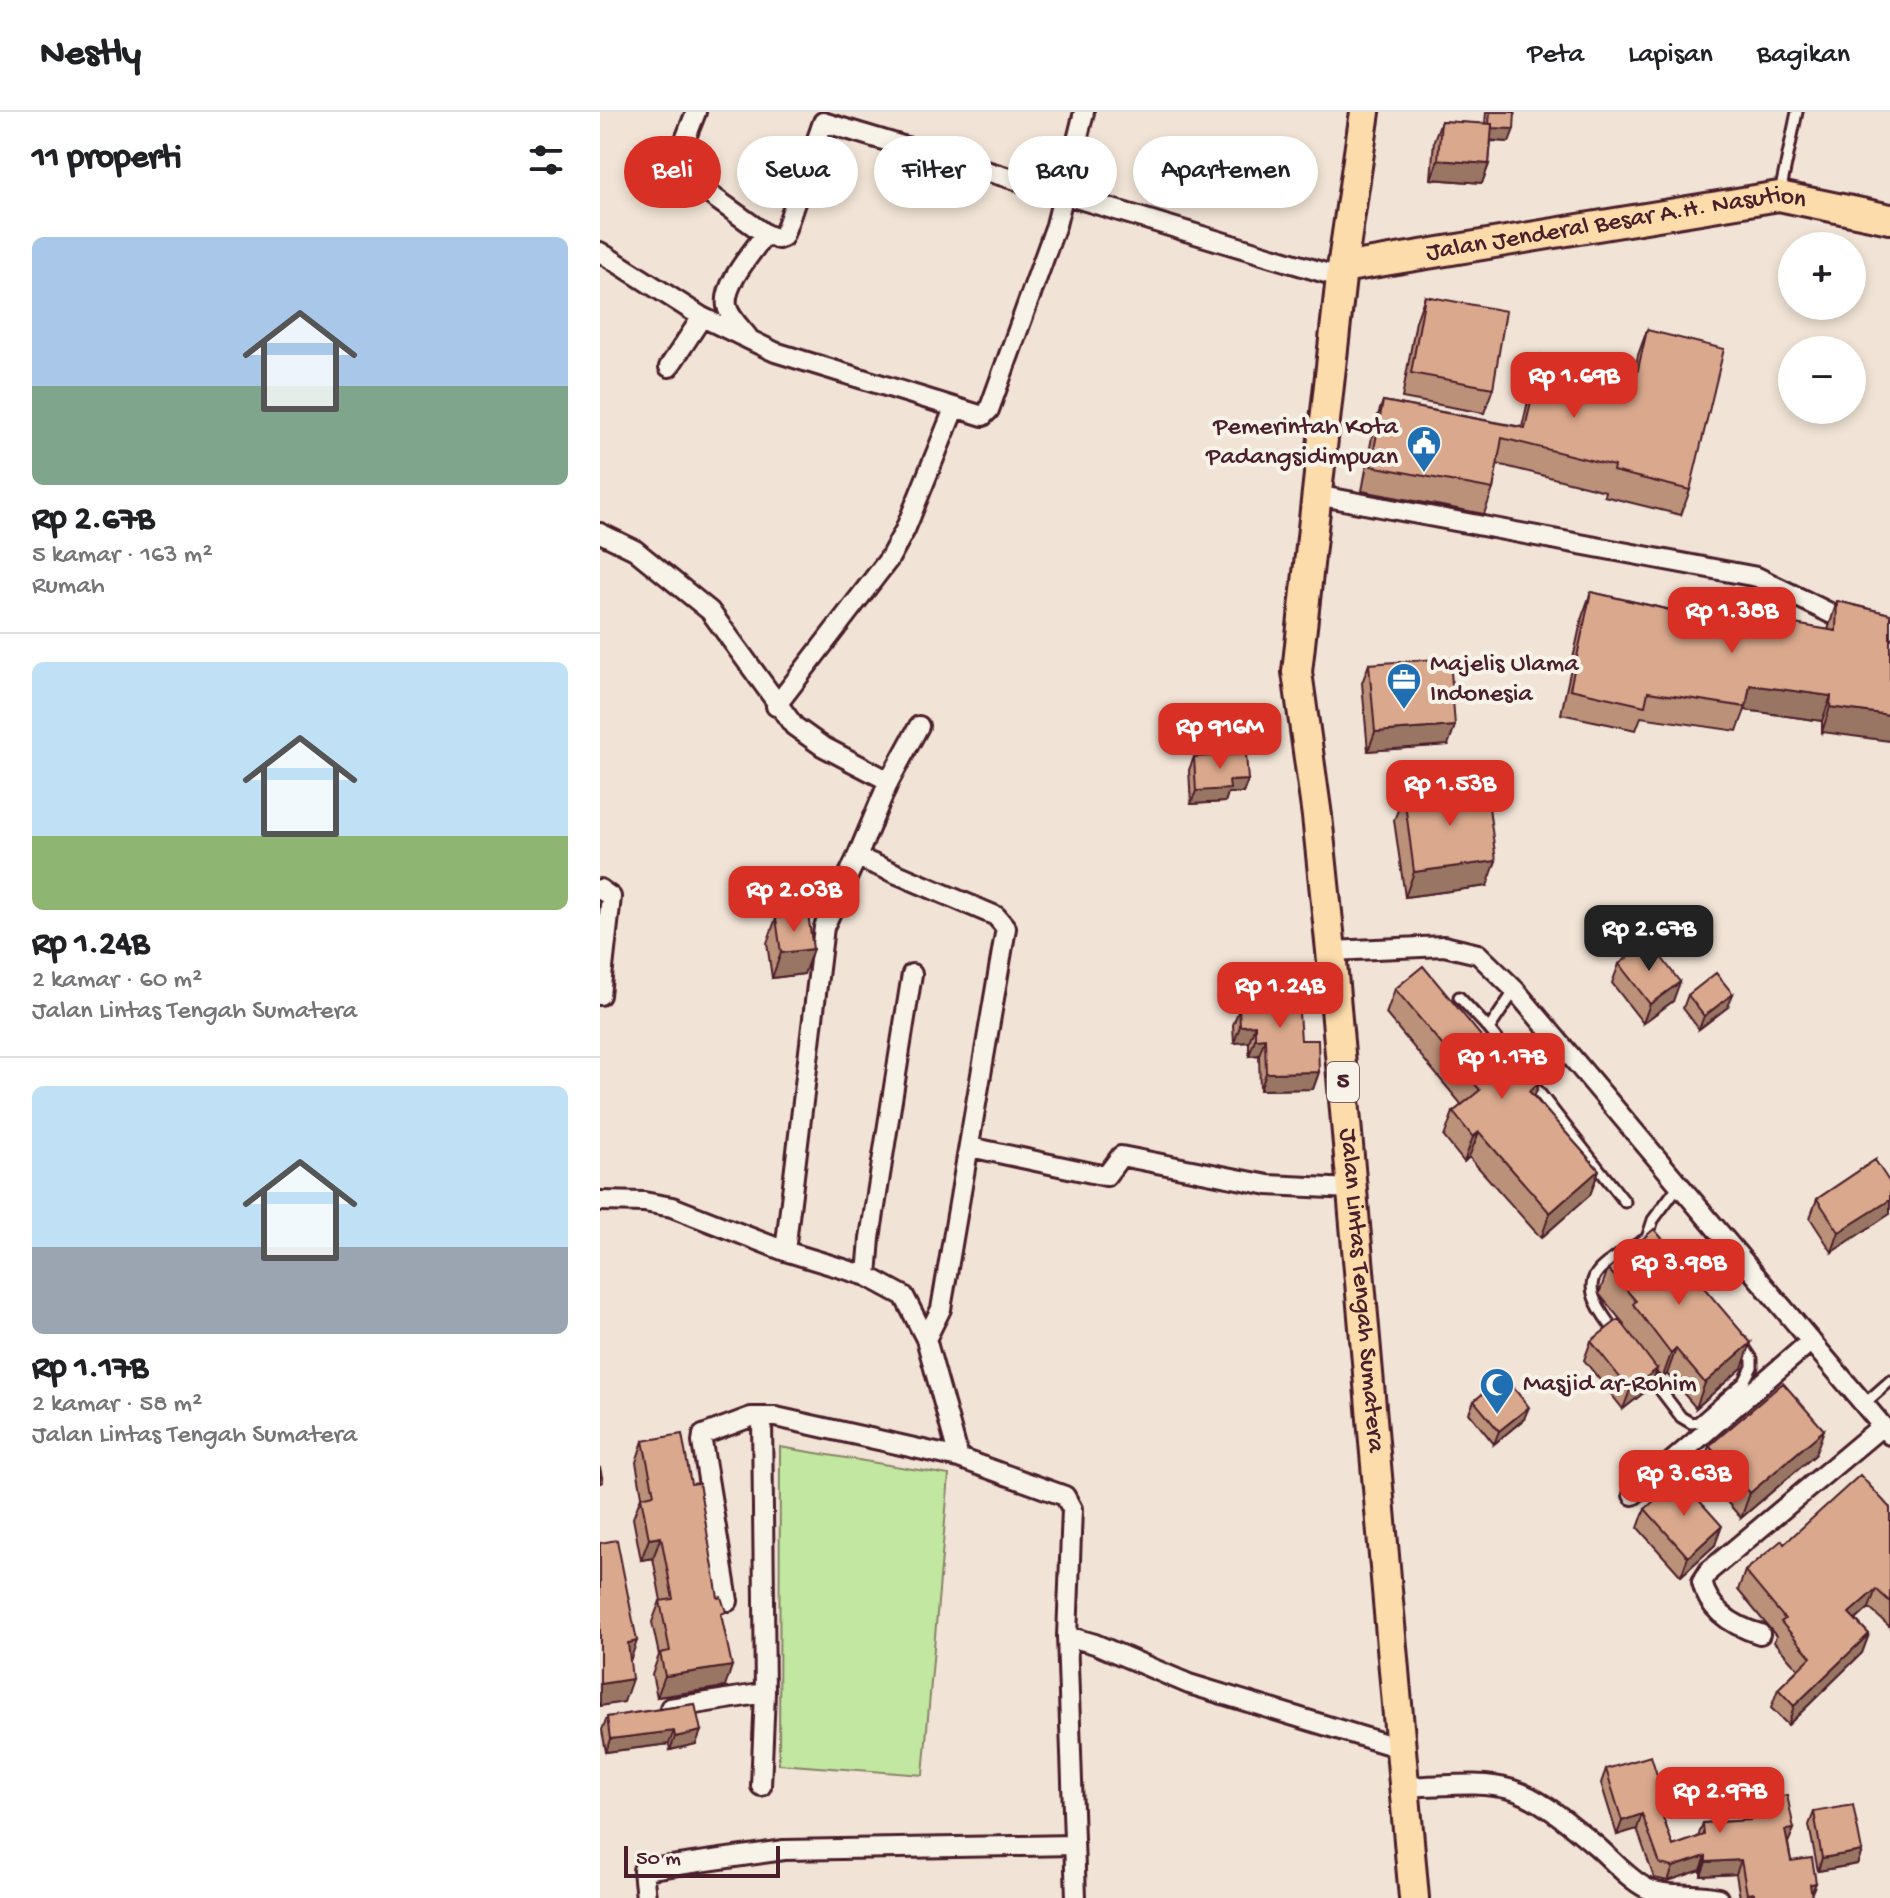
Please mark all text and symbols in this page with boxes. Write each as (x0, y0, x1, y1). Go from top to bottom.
text: Nestly (40, 33, 141, 77)
text: Peta (1527, 39, 1584, 72)
text: Lapisan (1628, 39, 1713, 72)
text: Bagikan (1757, 39, 1850, 72)
chip: Beli (624, 136, 721, 208)
chip: Sewa (737, 136, 858, 208)
chip: Filter (874, 136, 992, 208)
chip: Baru (1008, 136, 1117, 208)
chip: Apartemen (1133, 136, 1318, 208)
icon: filters (524, 138, 568, 182)
text: 11 properti (32, 140, 182, 180)
street label: Jalan Jenderal Besar A.H. Nasution (1424, 180, 1810, 269)
map controls (1778, 232, 1866, 424)
button: + (1778, 232, 1866, 320)
icon: home (228, 289, 372, 433)
button: − (1778, 336, 1866, 424)
pin: Rp 1.69B (1491, 352, 1657, 420)
text: Rp 1.69B (1529, 362, 1619, 393)
place label: Pemerintah Kota Padangsidimpuan (1205, 413, 1400, 474)
public building icon: Pemerintah Kota Padangsidimpuan (1405, 424, 1443, 474)
text: Rp 2.67B (32, 501, 154, 541)
text: 5 kamar · 163 m² (32, 541, 213, 572)
text: Rumah (32, 572, 105, 603)
pin: Rp 1.38B (1649, 587, 1815, 655)
text: Rp 1.38B (1686, 597, 1778, 628)
place label: Majelis Ulama Indonesia (1430, 650, 1580, 711)
office icon: Majelis Ulama Indonesia (1385, 661, 1423, 711)
pin: Rp 916M (1146, 703, 1294, 771)
text: Rp 916M (1176, 713, 1264, 744)
icon: home (228, 714, 372, 858)
pin: Rp 1.53B (1367, 760, 1533, 828)
text: Rp 1.53B (1404, 770, 1496, 801)
pin: Rp 2.03B (711, 866, 877, 934)
text: Rp 2.03B (746, 876, 842, 907)
pin: Rp 2.67B (1566, 905, 1732, 973)
text: Rp 2.67B (1602, 915, 1696, 946)
text: Rp 1.24B (32, 926, 149, 966)
pin: Rp 1.24B (1197, 962, 1363, 1030)
text: 2 kamar · 60 m² (32, 966, 202, 997)
text: Rp 1.24B (1235, 972, 1325, 1003)
text: Jalan Lintas Tengah Sumatera (32, 997, 357, 1028)
pin: Rp 1.17B (1419, 1033, 1585, 1101)
text: Rp 1.17B (1458, 1043, 1546, 1074)
road number: 5 (1327, 1062, 1359, 1102)
street label: Jalan Lintas Tengah Sumatera (1331, 1127, 1391, 1455)
icon: home (228, 1138, 372, 1282)
pin: Rp 3.98B (1596, 1239, 1762, 1307)
text: Rp 3.98B (1632, 1249, 1726, 1280)
text: Rp 1.17B (32, 1350, 148, 1390)
mosque icon: Masjid ar-Rohim (1478, 1366, 1516, 1416)
place label: Masjid ar-Rohim (1523, 1370, 1697, 1401)
text: 2 kamar · 58 m² (32, 1390, 202, 1421)
text: Jalan Lintas Tengah Sumatera (32, 1421, 357, 1452)
pin: Rp 3.63B (1601, 1450, 1767, 1518)
text: Rp 3.63B (1637, 1460, 1731, 1491)
pin: Rp 2.97B (1637, 1767, 1803, 1835)
text: Rp 2.97B (1673, 1777, 1767, 1808)
scale bar (624, 1842, 780, 1878)
text: 50 m (636, 1847, 681, 1873)

